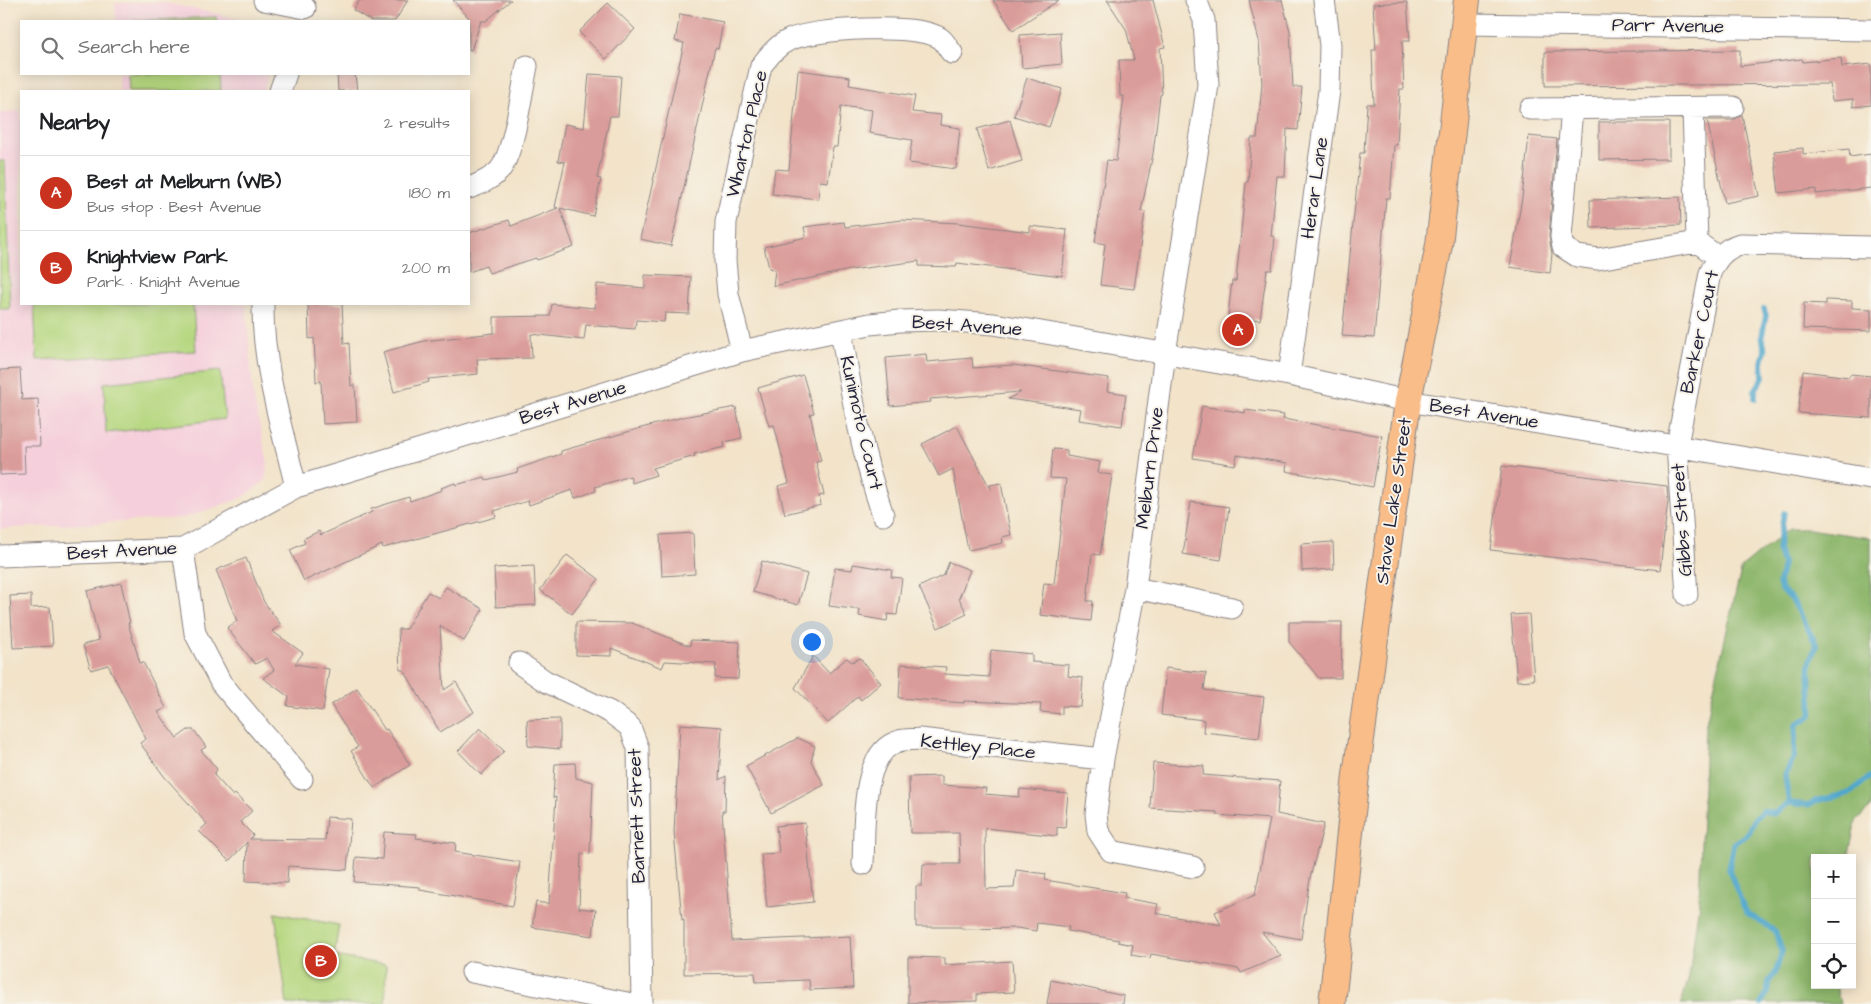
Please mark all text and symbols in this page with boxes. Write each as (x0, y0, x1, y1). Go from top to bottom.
street label: Parr Avenue (1612, 12, 1724, 40)
search box (20, 20, 470, 75)
icon: search (38, 34, 66, 62)
text: Search here (78, 34, 190, 61)
street label: Wharton Place (719, 68, 775, 200)
text: Nearby (40, 108, 110, 137)
text: 2 results (384, 112, 450, 134)
street label: Herar Lane (1294, 135, 1336, 241)
text: Best at Melburn (WB) (87, 169, 281, 196)
text: A (51, 182, 61, 204)
text: 180 m (409, 182, 450, 204)
text: Bus stop · Best Avenue (87, 196, 261, 218)
text: Knightview Park (87, 244, 228, 271)
text: B (50, 257, 62, 279)
text: 200 m (402, 257, 450, 279)
street label: Barker Court (1674, 267, 1726, 396)
text: Park · Knight Avenue (87, 271, 240, 293)
street label: Best Avenue (911, 309, 1023, 343)
pin: A (1222, 311, 1254, 349)
street label: Kunimoto Court (832, 353, 890, 493)
street label: Best Avenue (516, 374, 630, 432)
street label: Best Avenue (1427, 392, 1541, 436)
street label: Melburn Drive (1129, 405, 1171, 531)
street label: Stave Lake Street (1369, 415, 1419, 586)
street label: Gibbs Street (1665, 462, 1699, 577)
street label: Best Avenue (66, 535, 178, 567)
your location (799, 629, 825, 655)
street label: Kettley Place (919, 728, 1037, 767)
street label: Barnett Street (621, 748, 653, 884)
map controls (1811, 854, 1856, 989)
button: + (1811, 854, 1856, 899)
button: − (1811, 899, 1856, 944)
pin: B (305, 942, 337, 980)
button: locate (1811, 944, 1856, 989)

